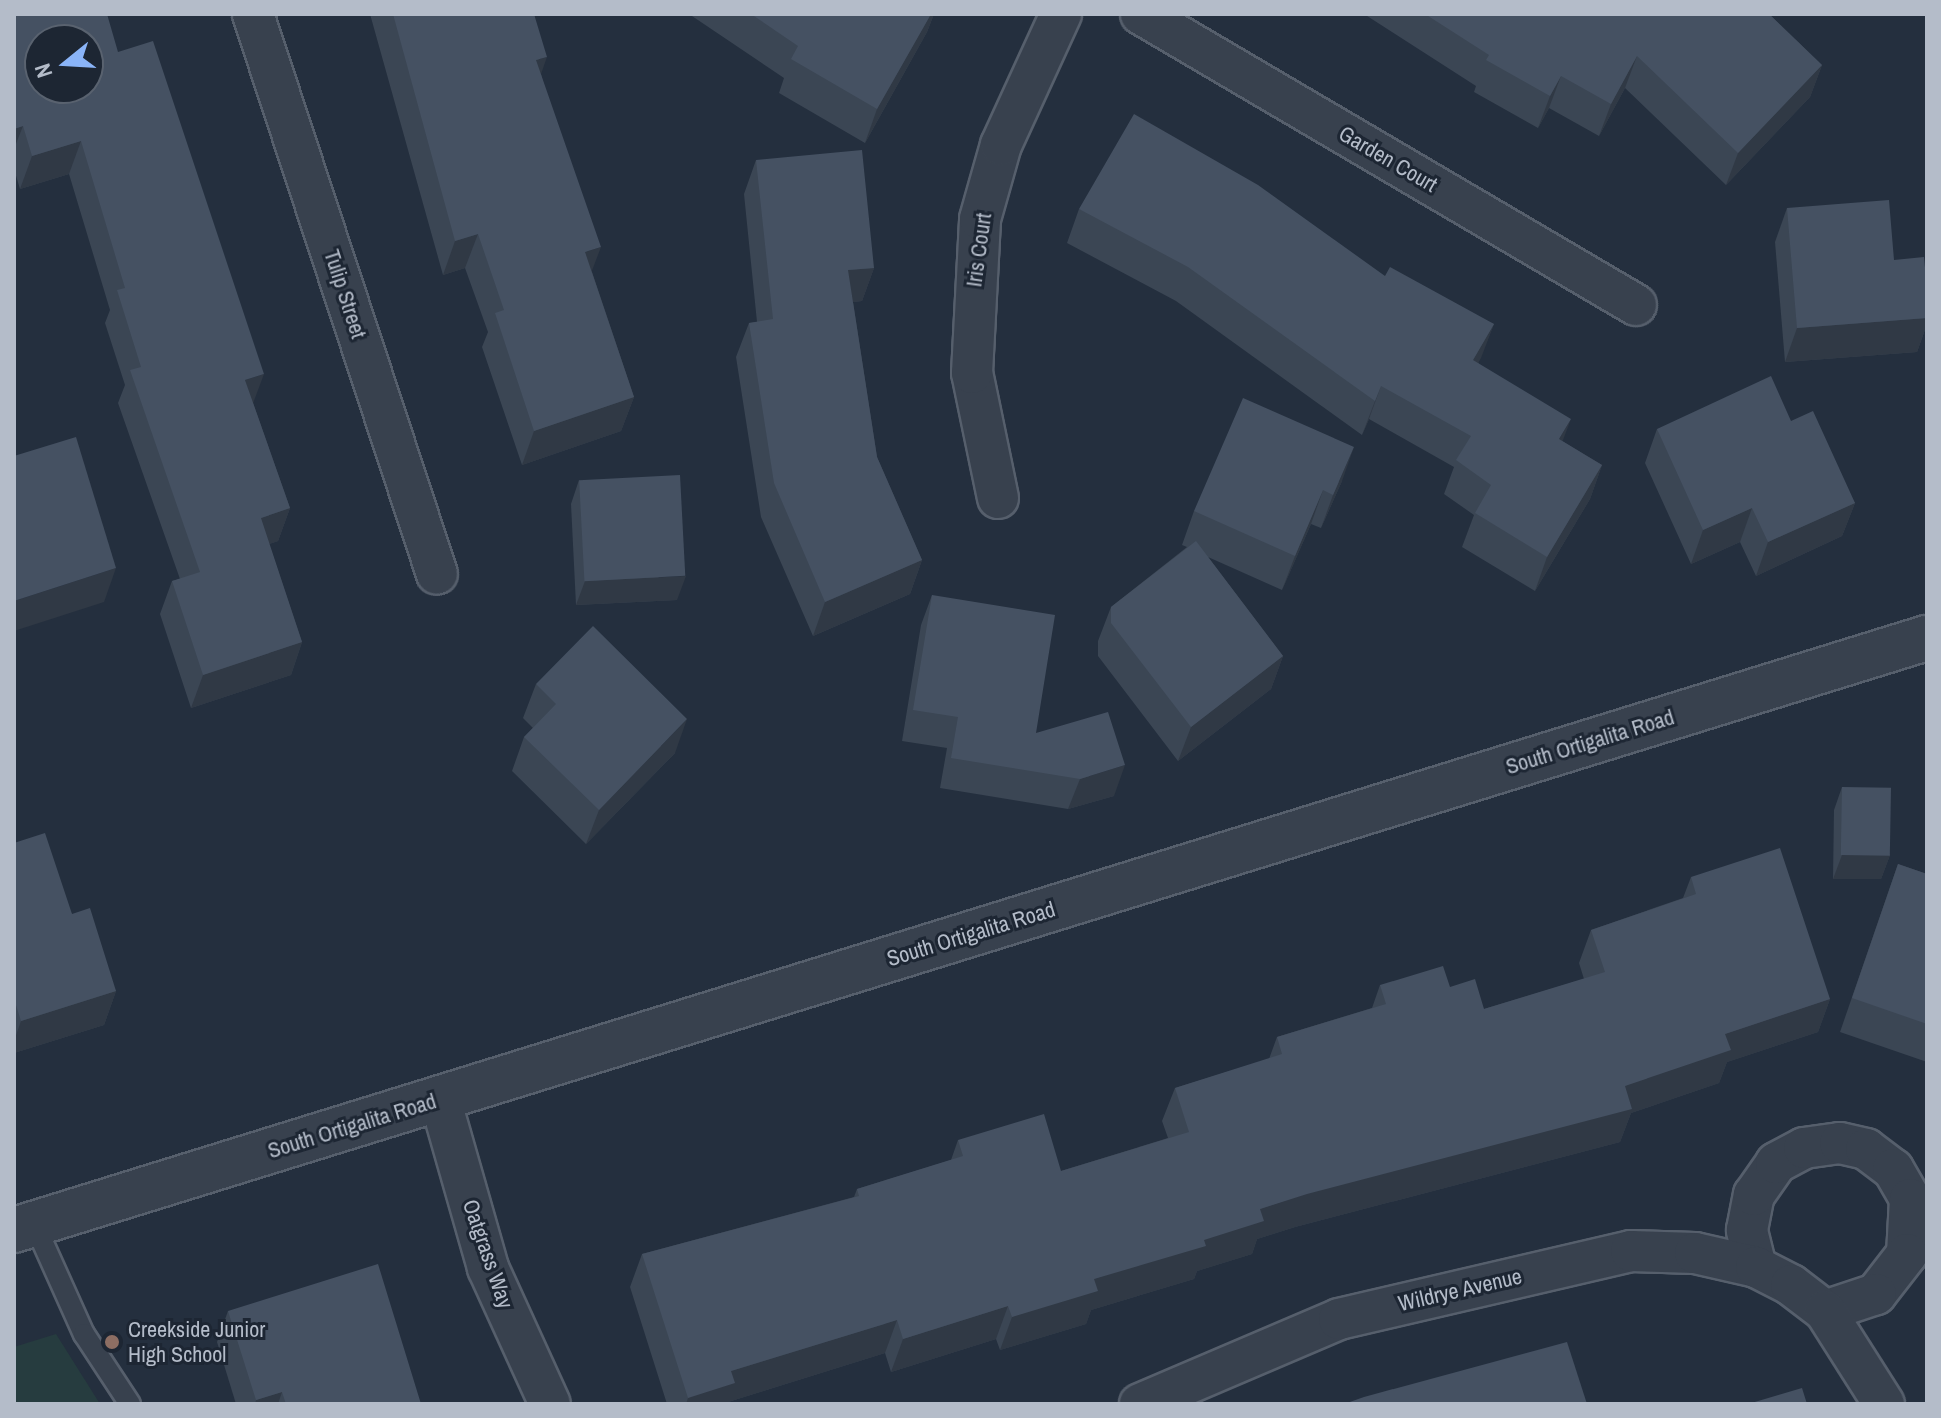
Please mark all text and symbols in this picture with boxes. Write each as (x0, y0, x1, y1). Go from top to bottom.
north arrow (24, 24, 104, 104)
text: N (27, 60, 59, 82)
street label: Garden Court (1334, 120, 1442, 198)
street label: Iris Court (961, 211, 997, 289)
street label: Tulip Street (318, 246, 372, 342)
street label: South Ortigalita Road (1503, 704, 1677, 780)
street label: South Ortigalita Road (884, 896, 1058, 972)
street label: South Ortigalita Road (265, 1088, 439, 1164)
street label: Oatgrass Way (457, 1196, 519, 1312)
street label: Wildrye Avenue (1395, 1263, 1525, 1317)
place label: Creekside Junior High School (128, 1316, 265, 1368)
marker: Creekside Junior High School (103, 1333, 121, 1351)

